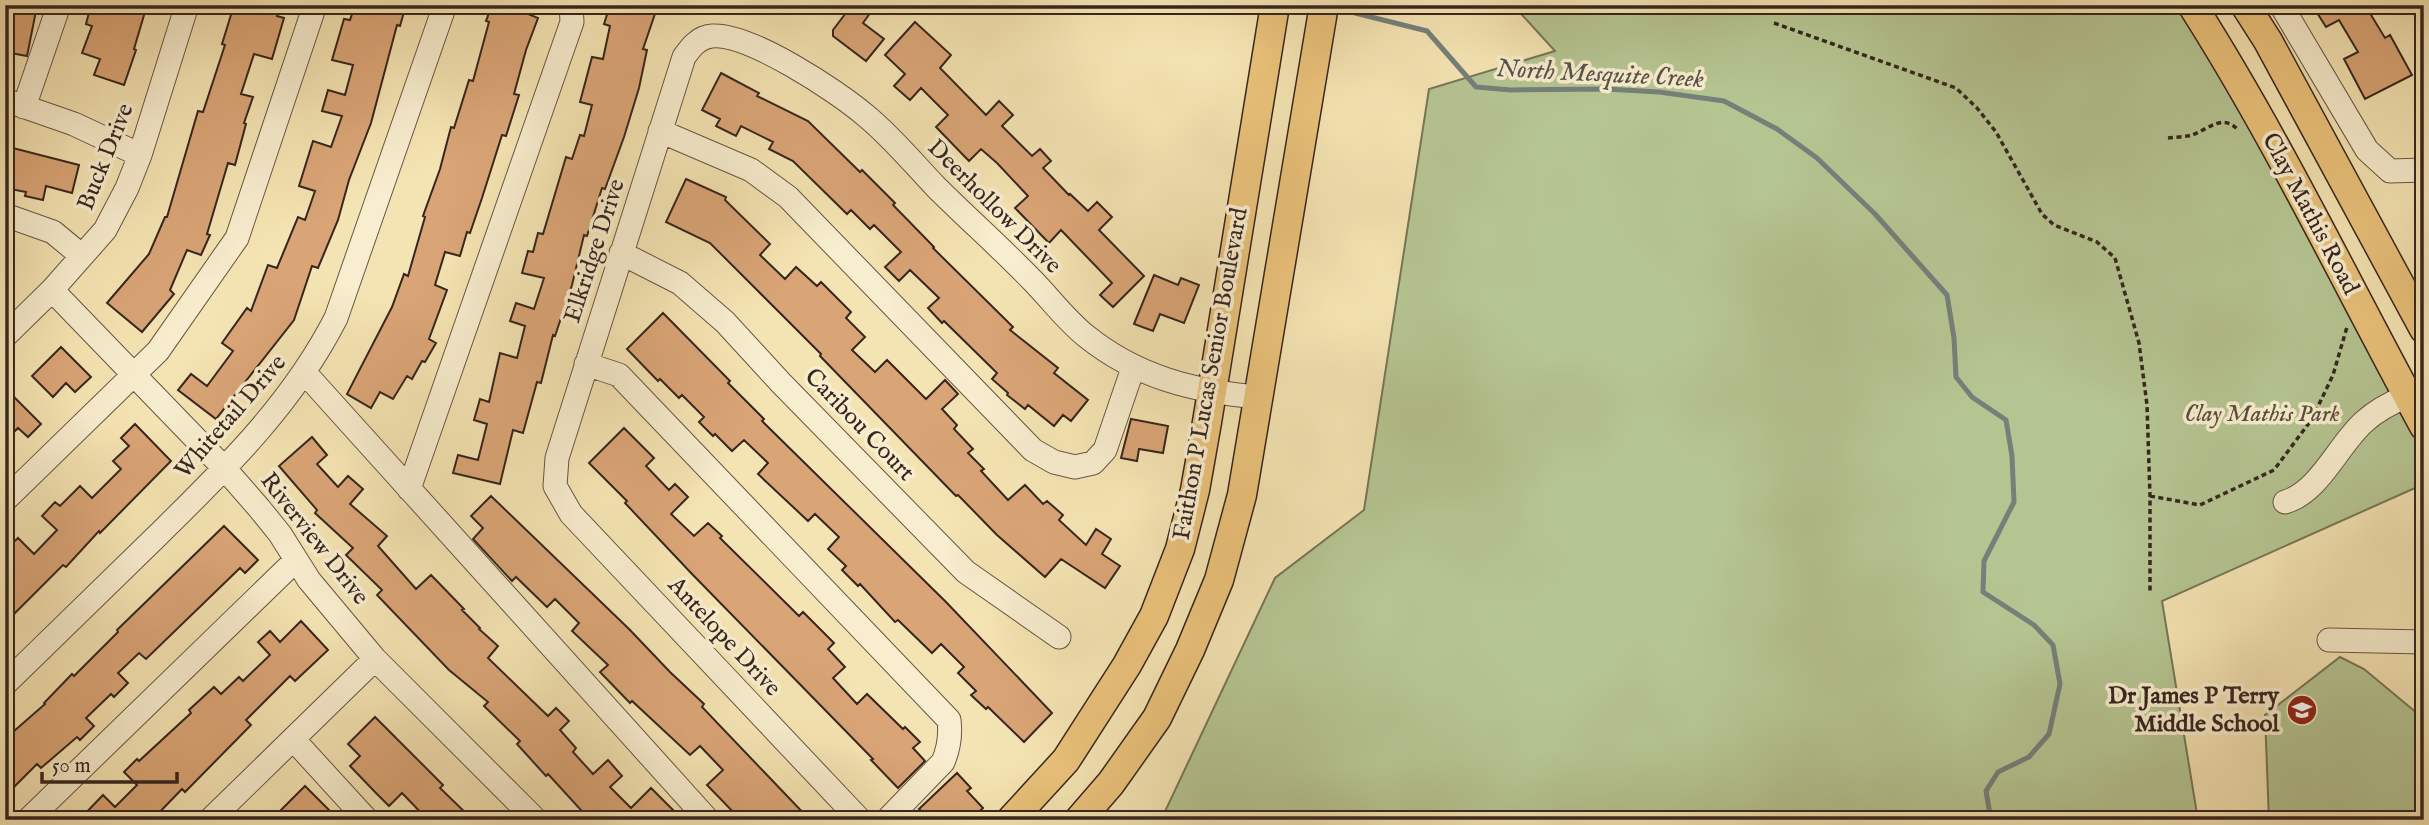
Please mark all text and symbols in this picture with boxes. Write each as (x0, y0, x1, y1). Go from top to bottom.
water label: North Mesquite Creek (1495, 52, 1705, 96)
street label: Buck Drive (71, 99, 141, 215)
street label: Clay Mathis Road (2254, 128, 2366, 301)
street label: Deerhollow Drive (920, 133, 1068, 281)
street label: Elkridge Drive (557, 175, 633, 327)
street label: Faithon P Lucas Senior Boulevard (1166, 205, 1256, 543)
street label: Whitetail Drive (168, 348, 294, 486)
street label: Caribou Court (797, 362, 921, 488)
park label: Clay Mathis Park (2184, 399, 2340, 430)
street label: Riverview Drive (253, 467, 375, 611)
street label: Antelope Drive (660, 570, 787, 703)
place label: Dr James P Terry Middle School (2108, 681, 2280, 740)
school or university icon: Dr James P Terry Middle School (2285, 693, 2319, 727)
scale bar (42, 741, 177, 785)
text: 50 m (52, 753, 91, 780)

